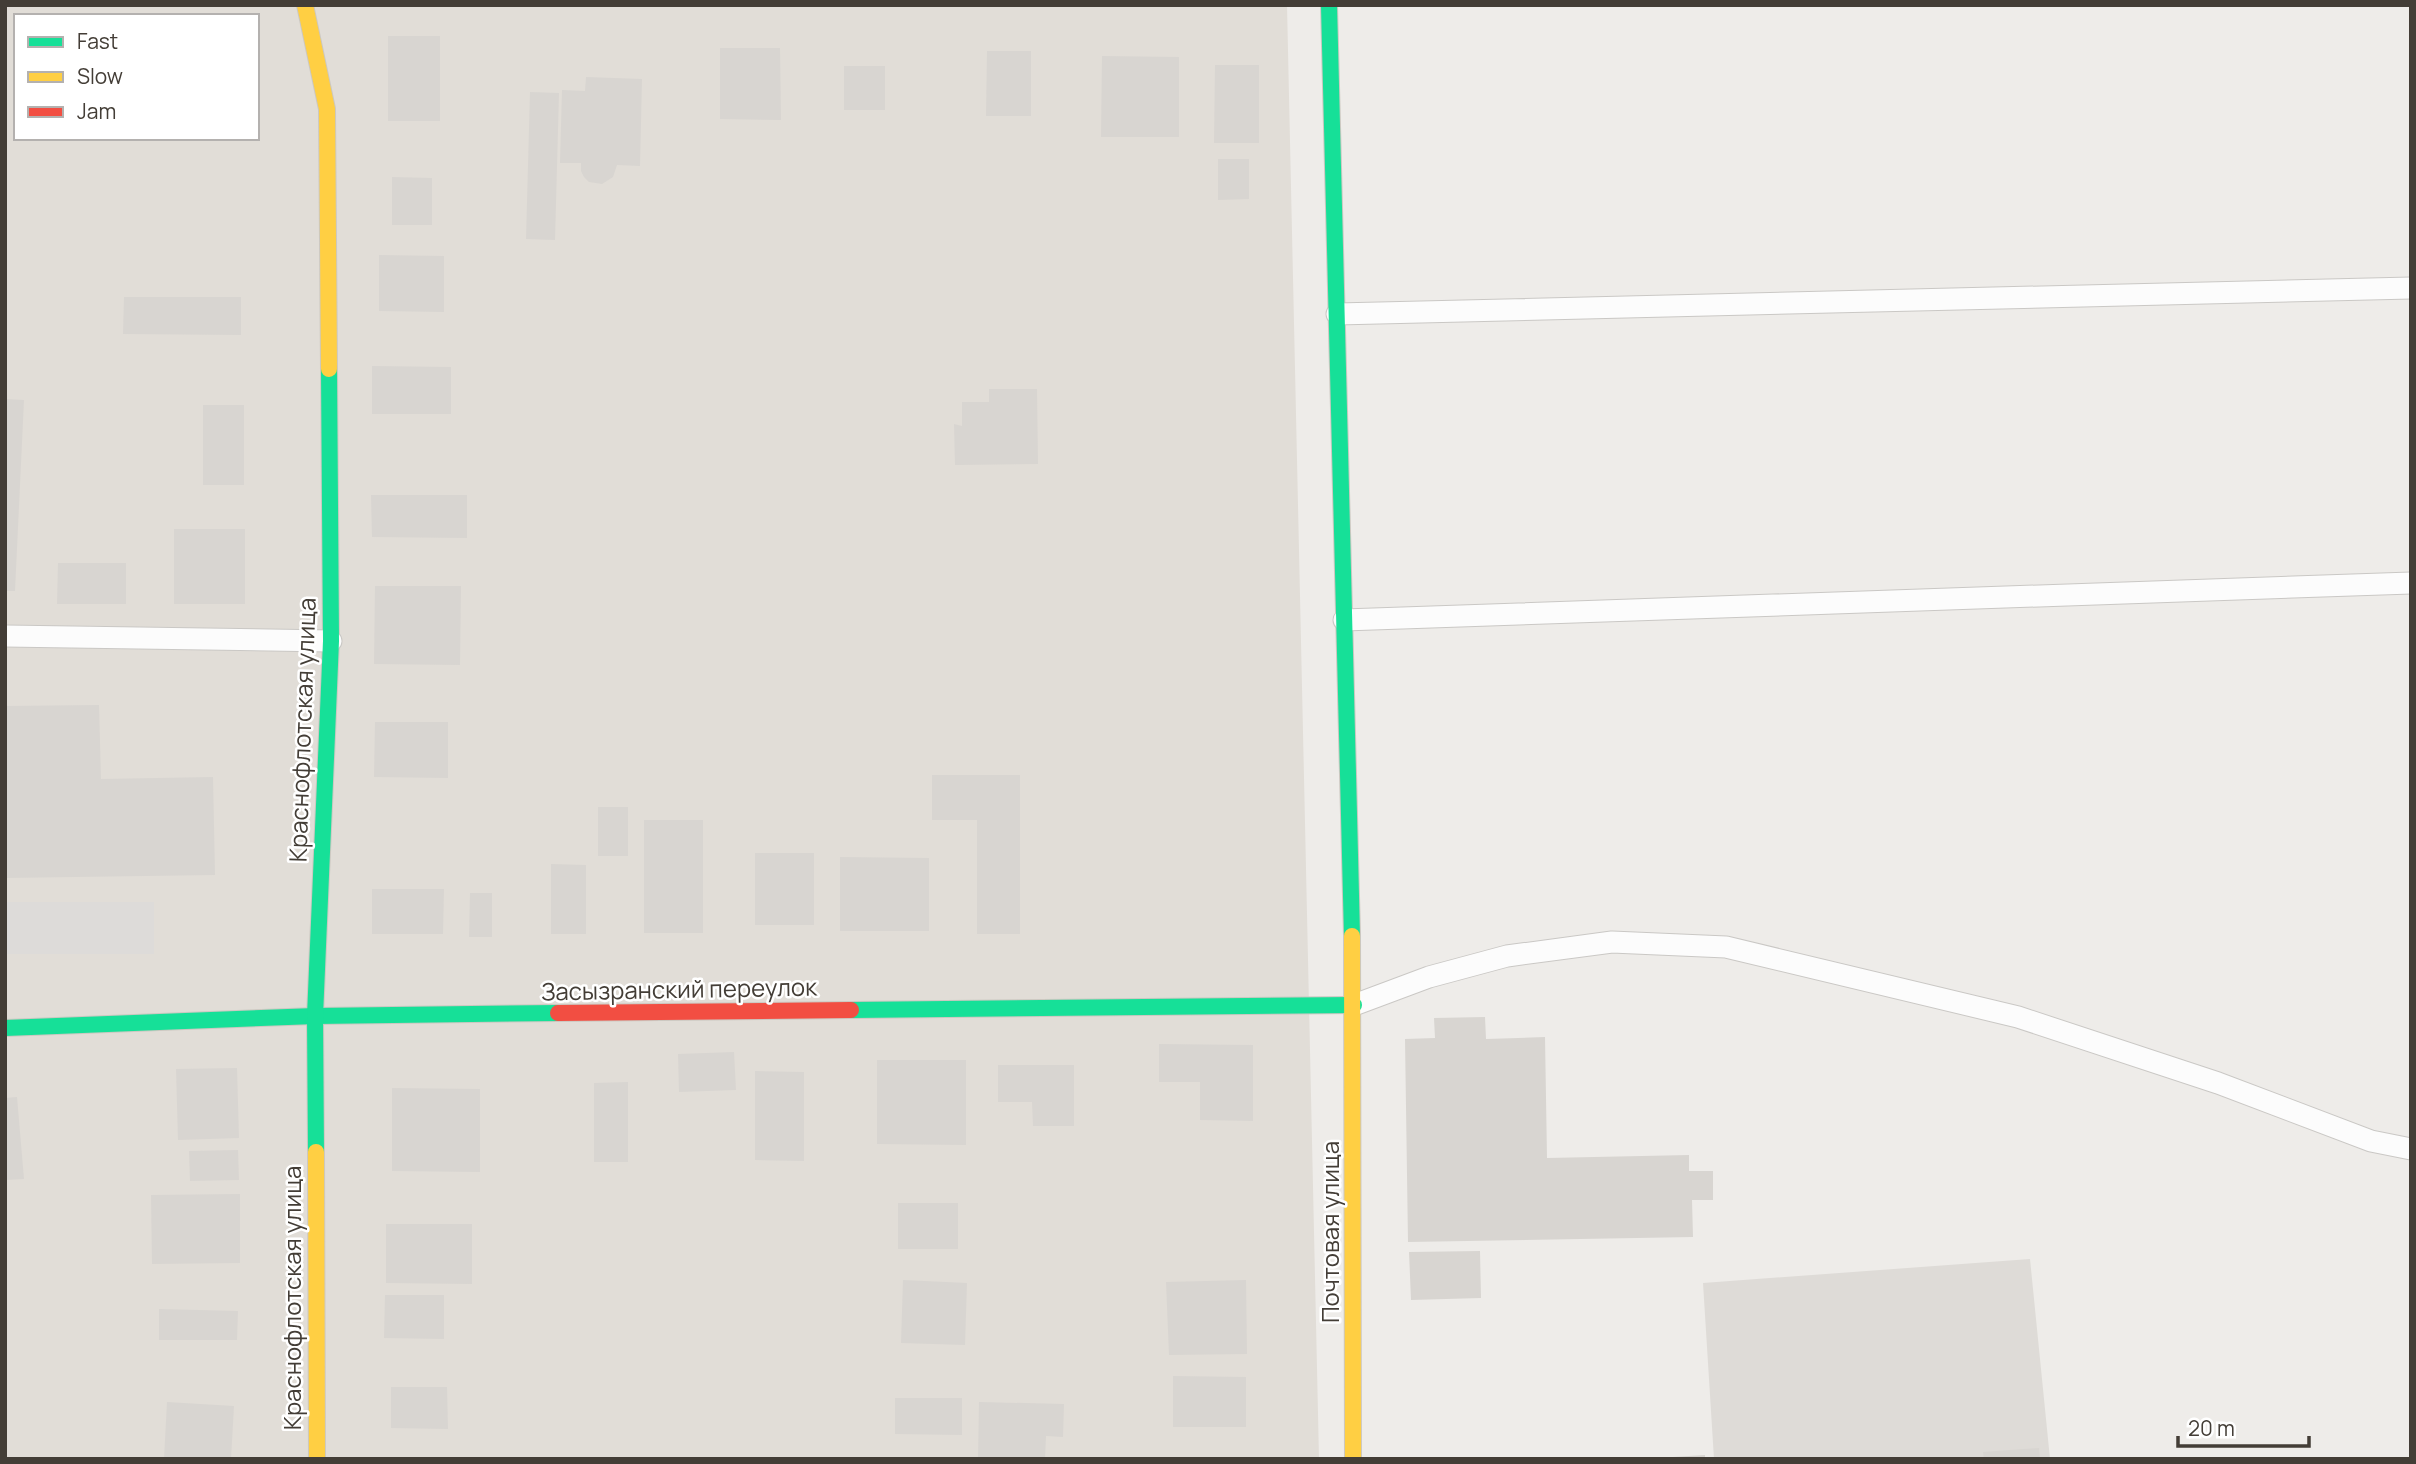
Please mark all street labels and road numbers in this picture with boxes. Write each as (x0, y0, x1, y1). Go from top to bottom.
street label: Краснофлотская улица (280, 597, 323, 863)
street label: Засызранский переулок (541, 970, 818, 1007)
street label: Почтовая улица (1313, 1141, 1346, 1323)
street label: Краснофлотская улица (275, 1166, 308, 1430)

